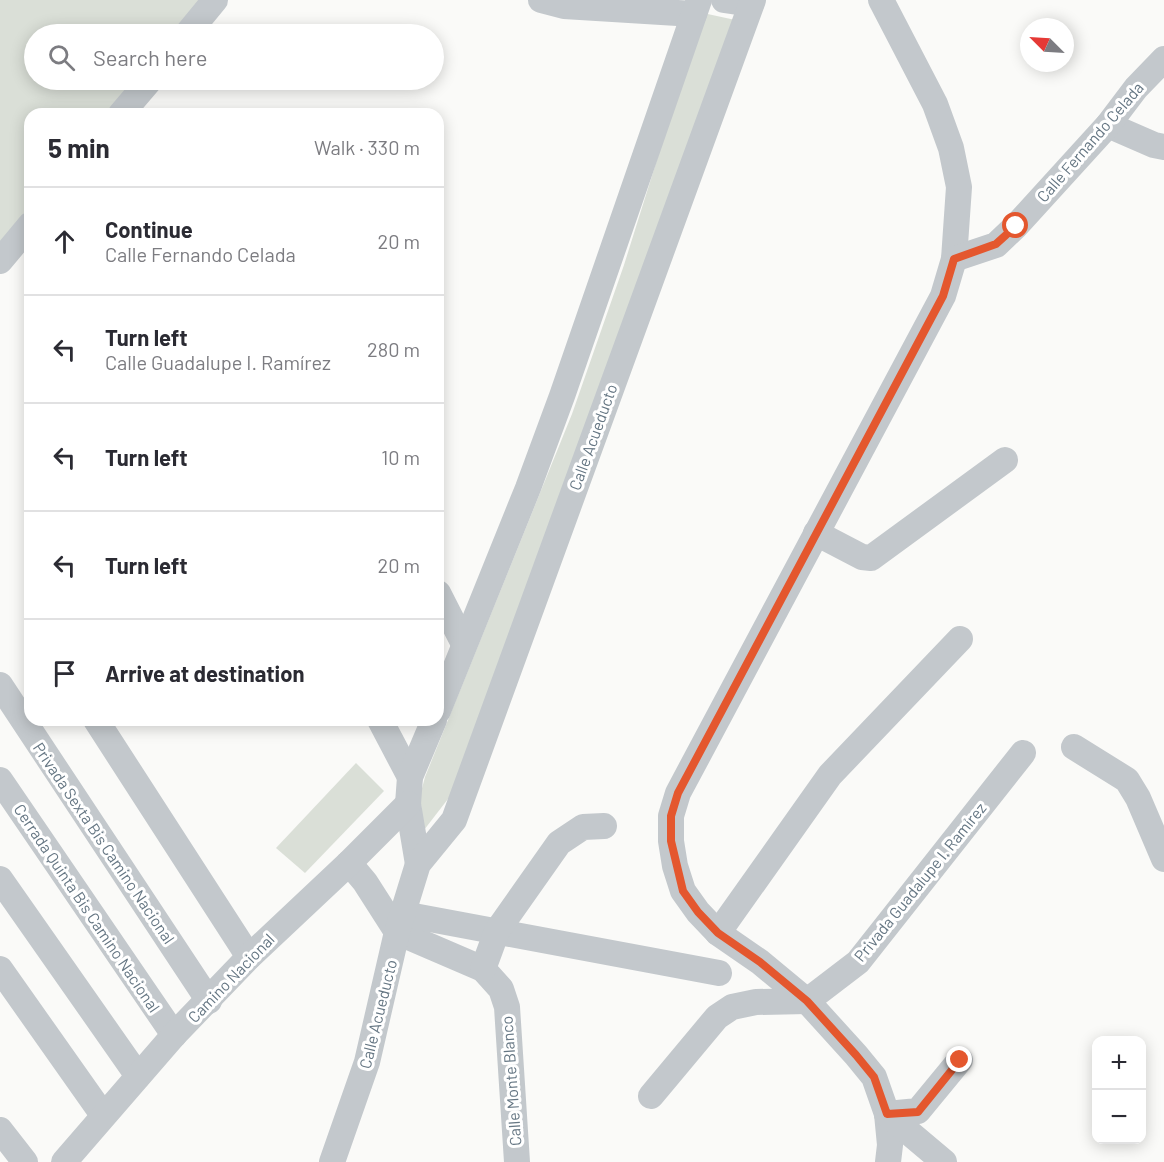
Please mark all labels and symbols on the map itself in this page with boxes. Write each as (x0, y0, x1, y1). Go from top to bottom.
north arrow (1020, 18, 1074, 72)
street label: Calle Fernando Celada (1032, 78, 1147, 205)
route start (1002, 212, 1028, 238)
street label: Calle Acueducto (564, 381, 621, 493)
street label: Privada Sexta Bis Camino Nacional (30, 738, 179, 947)
street label: Privada Guadalupe I. Ramírez (850, 798, 990, 965)
street label: Cerrada Quinta Bis Camino Nacional (10, 800, 164, 1015)
street label: Camino Nacional (183, 929, 278, 1026)
street label: Calle Acueducto (355, 957, 400, 1070)
street label: Calle Monte Blanco (496, 1015, 525, 1147)
route end (946, 1046, 972, 1072)

